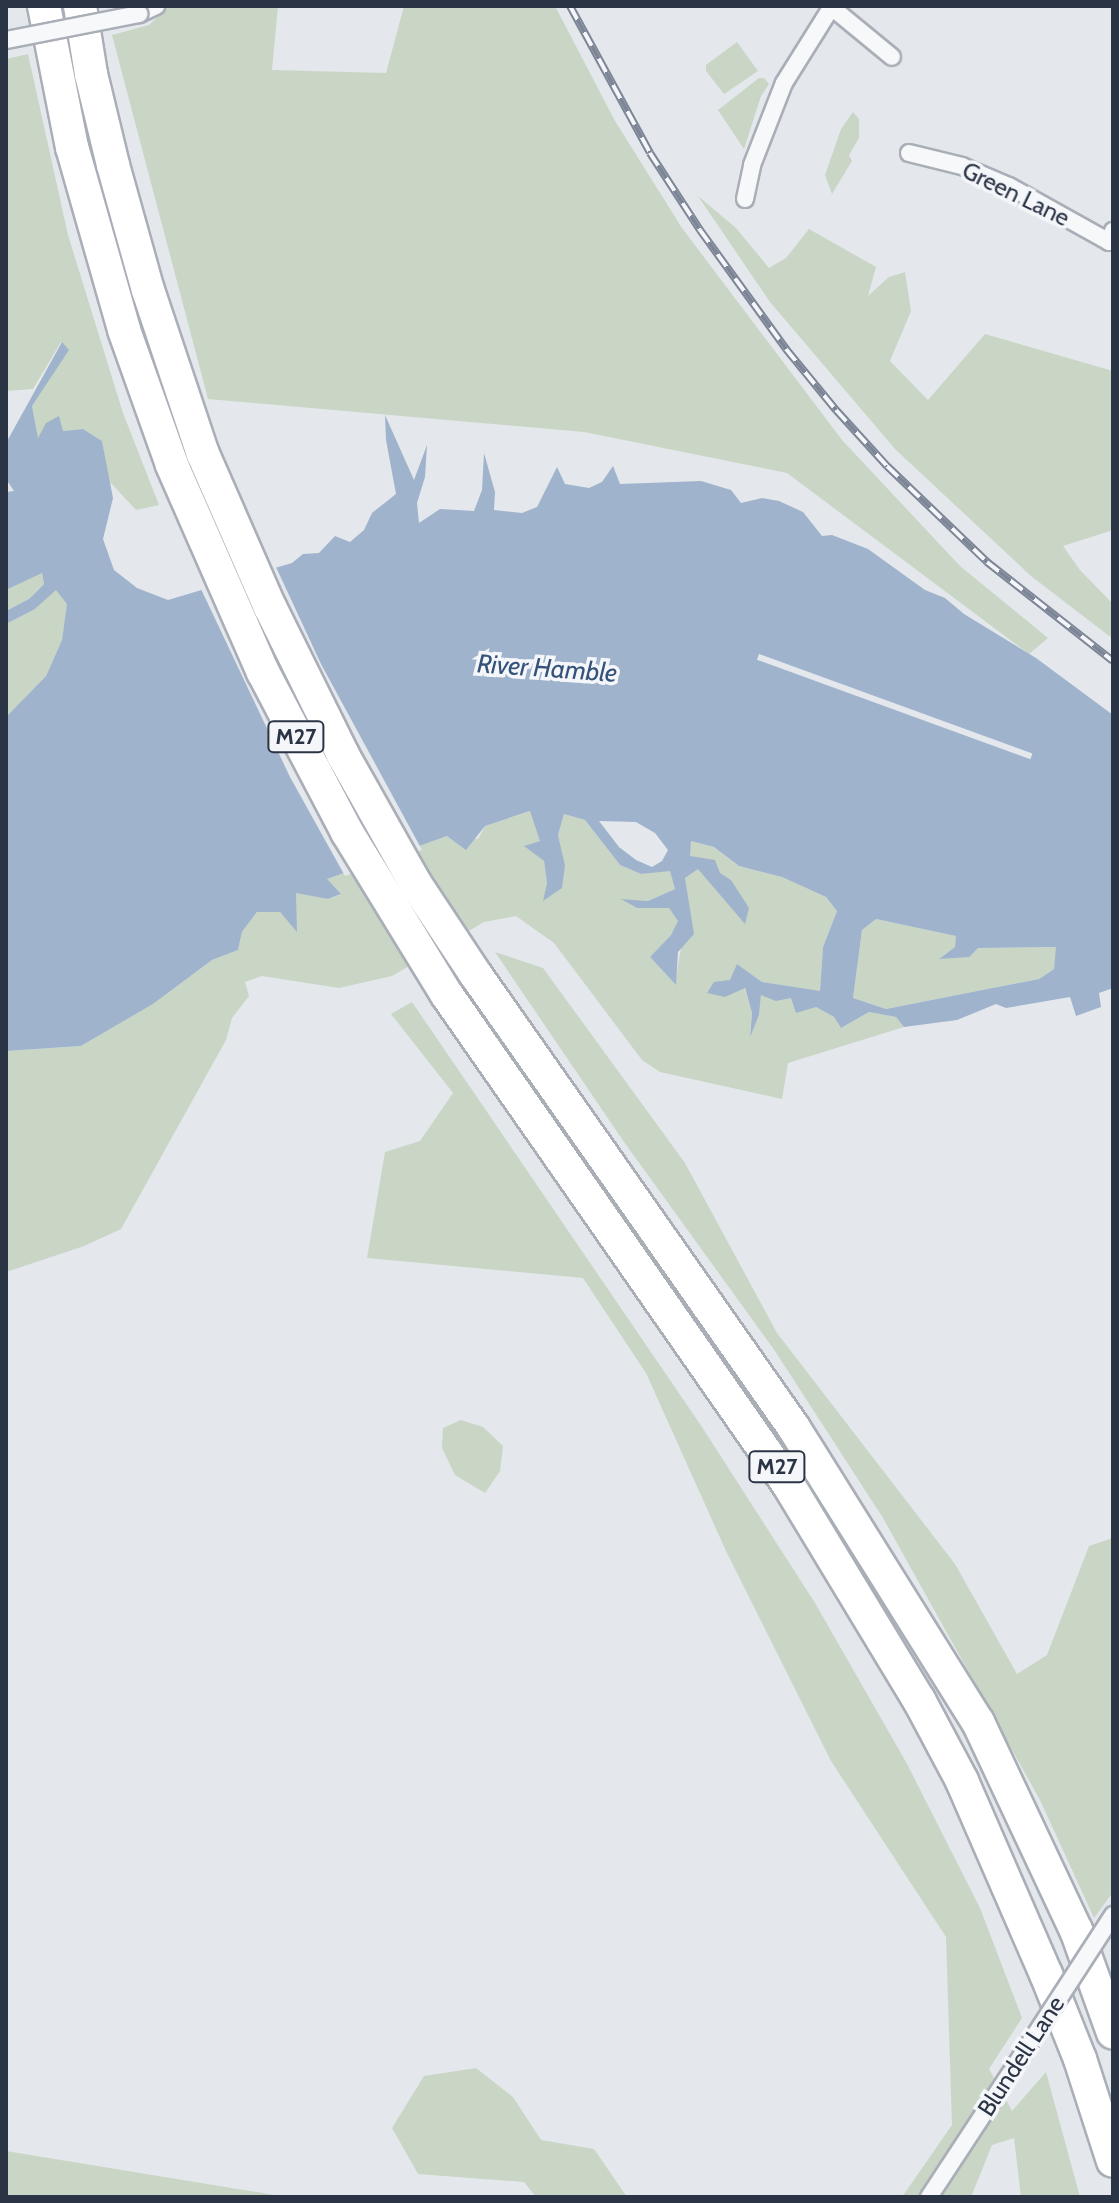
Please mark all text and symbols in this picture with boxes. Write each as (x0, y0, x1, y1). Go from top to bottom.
street label: Green Lane (958, 156, 1074, 232)
water label: River Hamble (476, 649, 618, 689)
road number: M27 (266, 719, 326, 755)
road number: M27 (747, 1449, 807, 1485)
street label: Blundell Lane (971, 1991, 1071, 2121)

